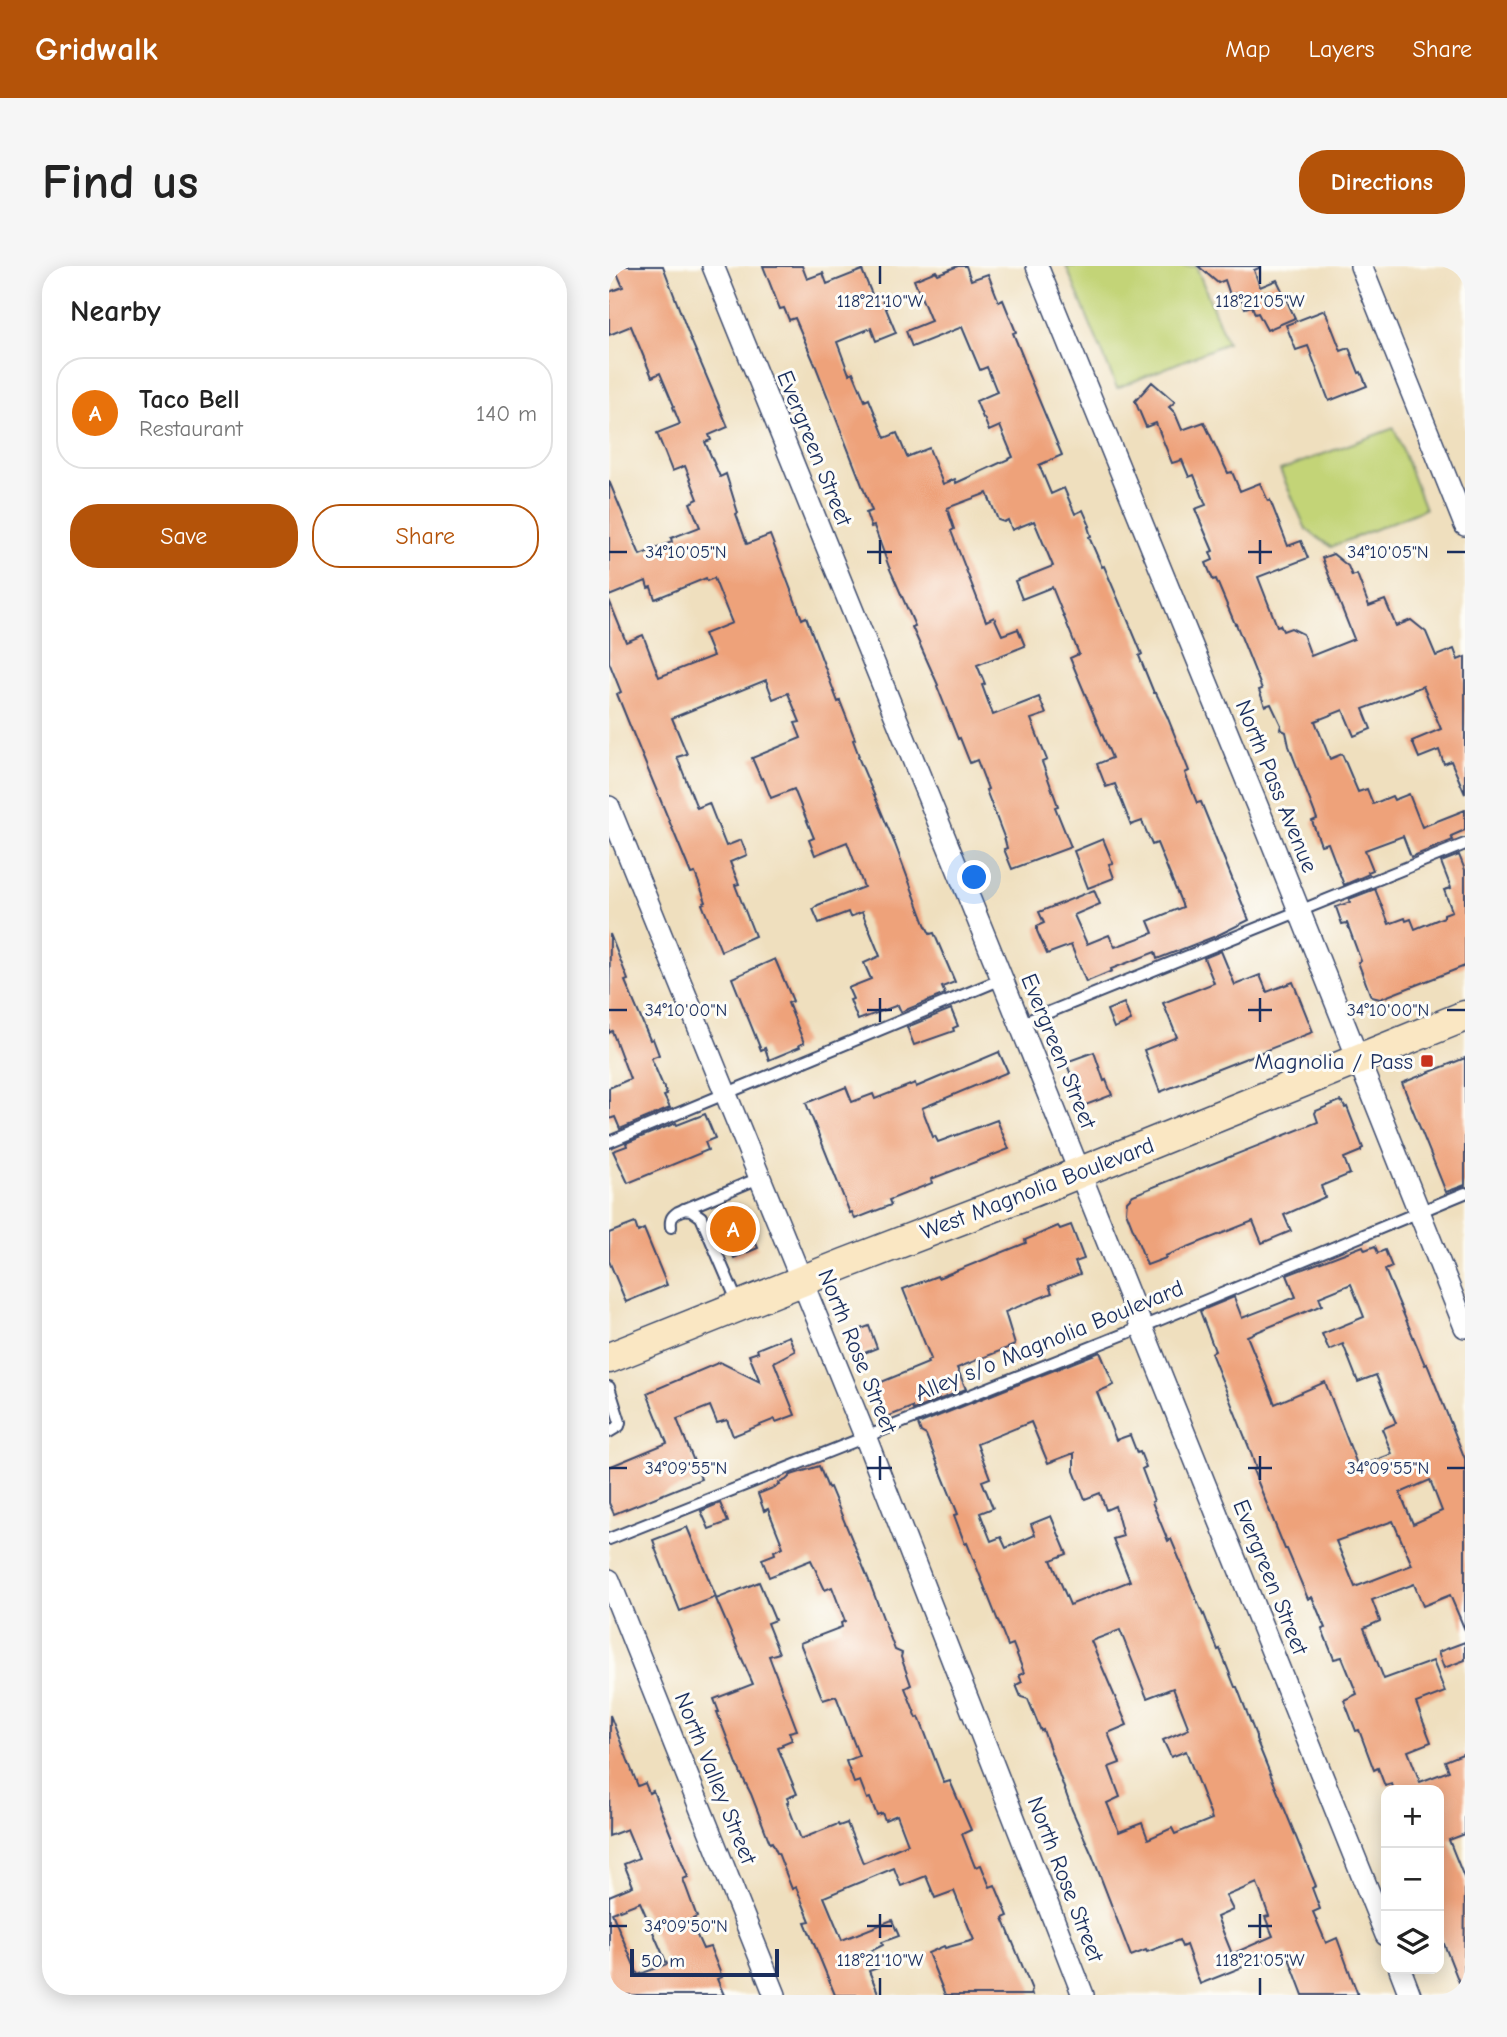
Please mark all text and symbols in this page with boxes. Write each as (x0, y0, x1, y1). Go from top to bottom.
text: Gridwalk (35, 30, 158, 68)
text: Map (1225, 35, 1271, 63)
text: Layers (1309, 35, 1374, 63)
text: Share (1412, 35, 1472, 63)
button: Directions (1299, 150, 1465, 214)
text: Find us (42, 154, 198, 210)
text: 118°21'10"W (837, 291, 924, 312)
text: 118°21'05"W (1215, 291, 1305, 312)
text: Nearby (70, 294, 161, 329)
street label: Evergreen Street (771, 367, 858, 531)
text: Taco Bell (139, 385, 240, 415)
text: A (89, 400, 101, 427)
text: 140 m (476, 400, 537, 427)
text: Restaurant (139, 415, 243, 442)
button: Save (70, 504, 298, 568)
button: Share (312, 504, 539, 568)
text: 34°10'05"N (645, 542, 727, 563)
text: 34°10'05"N (1347, 542, 1429, 563)
street label: North Pass Avenue (1230, 696, 1323, 876)
your location (957, 860, 991, 894)
street label: Evergreen Street (1015, 970, 1102, 1134)
text: 34°10'00"N (645, 1000, 727, 1021)
text: 34°10'00"N (1347, 1000, 1429, 1021)
place label: Magnolia / Pass (1254, 1048, 1413, 1075)
marker: Magnolia / Pass (1419, 1053, 1435, 1069)
street label: West Magnolia Boulevard (917, 1131, 1158, 1246)
pin: A (710, 1203, 756, 1255)
street label: North Rose Street (812, 1265, 903, 1439)
street label: Alley s/o Magnolia Boulevard (911, 1274, 1187, 1407)
text: 34°09'55"N (645, 1458, 727, 1479)
text: 34°09'55"N (1347, 1458, 1429, 1479)
street label: Evergreen Street (1227, 1496, 1314, 1660)
street label: North Valley Street (669, 1688, 763, 1869)
map controls (1381, 1785, 1444, 1974)
button: + (1381, 1785, 1444, 1848)
street label: North Rose Street (1022, 1793, 1110, 1967)
button: − (1381, 1848, 1444, 1911)
button: layers (1381, 1911, 1444, 1974)
text: 34°09'50"N (644, 1916, 728, 1937)
scale bar (630, 1946, 779, 1978)
text: 50 m (641, 1950, 685, 1972)
text: 118°21'10"W (837, 1950, 924, 1971)
text: 118°21'05"W (1215, 1950, 1305, 1971)

